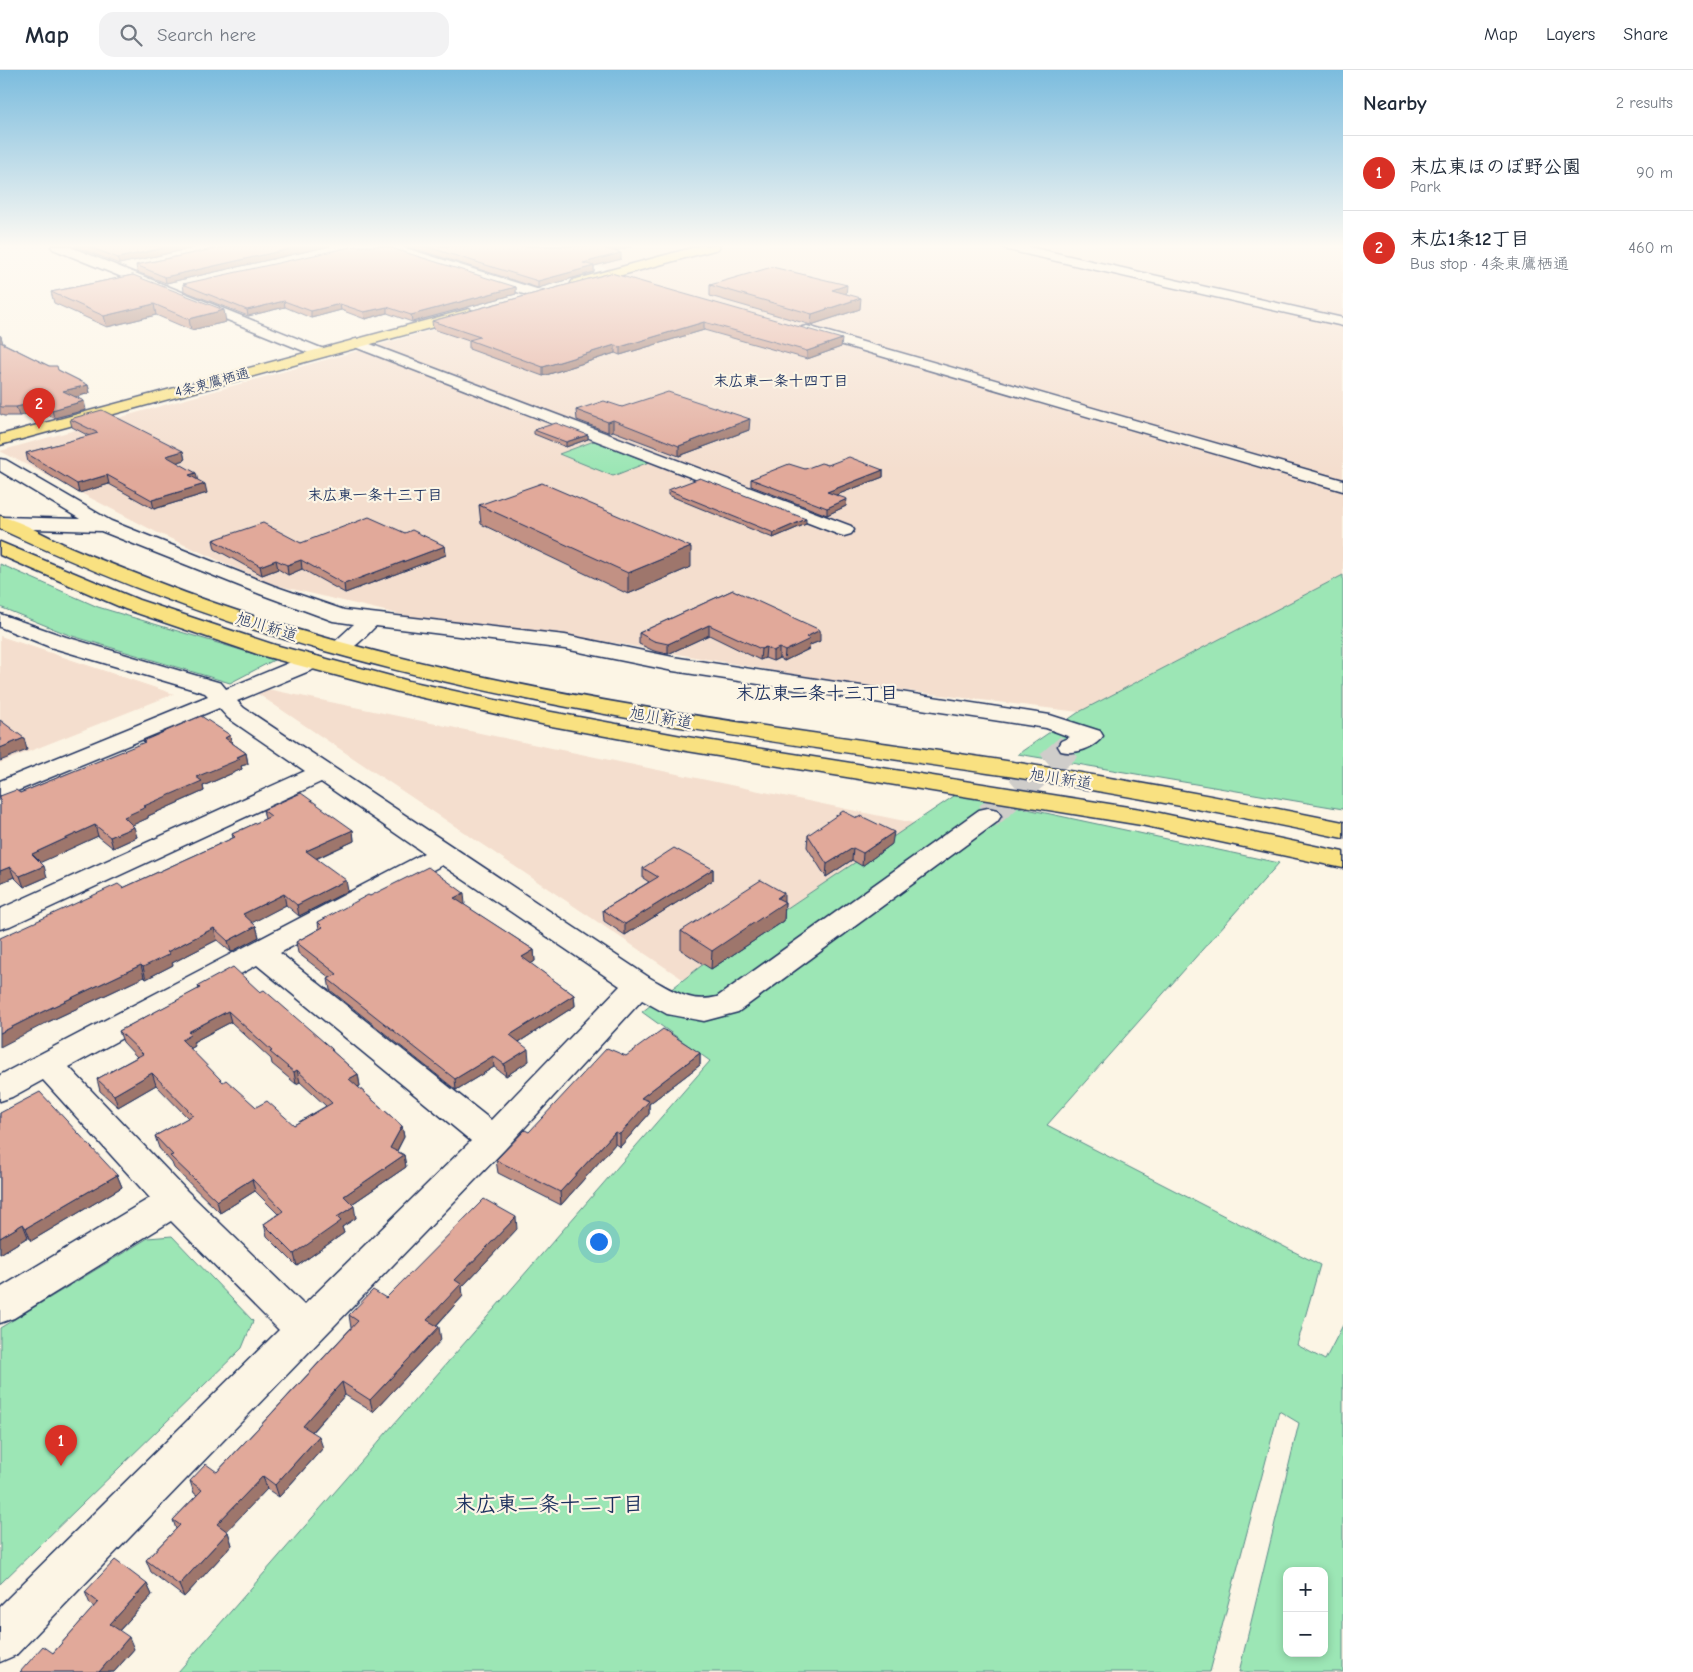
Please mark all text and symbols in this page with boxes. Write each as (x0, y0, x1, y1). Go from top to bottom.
search box (99, 12, 449, 57)
text: Map (25, 21, 69, 49)
icon: search (117, 21, 145, 49)
text: Search here (157, 24, 256, 46)
text: Map (1484, 24, 1518, 45)
text: Layers (1546, 24, 1595, 45)
text: Share (1623, 24, 1668, 45)
text: Nearby (1363, 91, 1427, 115)
text: 2 results (1616, 94, 1673, 112)
text: 末広東ほのぼ野公園 (1410, 156, 1581, 178)
text: 1 (1376, 164, 1382, 182)
text: 90 m (1636, 164, 1673, 182)
text: Park (1410, 178, 1441, 196)
text: 末広1条12丁目 (1410, 228, 1529, 250)
text: 2 (1375, 239, 1383, 257)
text: 460 m (1628, 239, 1673, 257)
text: Bus stop · 4条東鷹栖通 (1410, 255, 1569, 273)
street label: 4条東鷹栖通 (173, 364, 251, 401)
district label: 末広東一条十四丁目 (713, 372, 849, 390)
pin: 2 (23, 388, 55, 429)
district label: 末広東一条十三丁目 (307, 486, 443, 504)
street label: 旭川新道 (233, 609, 300, 645)
district label: 末広東二条十三丁目 (736, 683, 898, 704)
street label: 旭川新道 (628, 704, 694, 732)
street label: 旭川新道 (1028, 765, 1094, 793)
your location (586, 1229, 612, 1255)
pin: 1 (45, 1425, 77, 1466)
district label: 末広東二条十二丁目 (455, 1492, 644, 1516)
map controls (1283, 1567, 1328, 1657)
button: + (1283, 1567, 1328, 1612)
button: − (1283, 1612, 1328, 1657)

